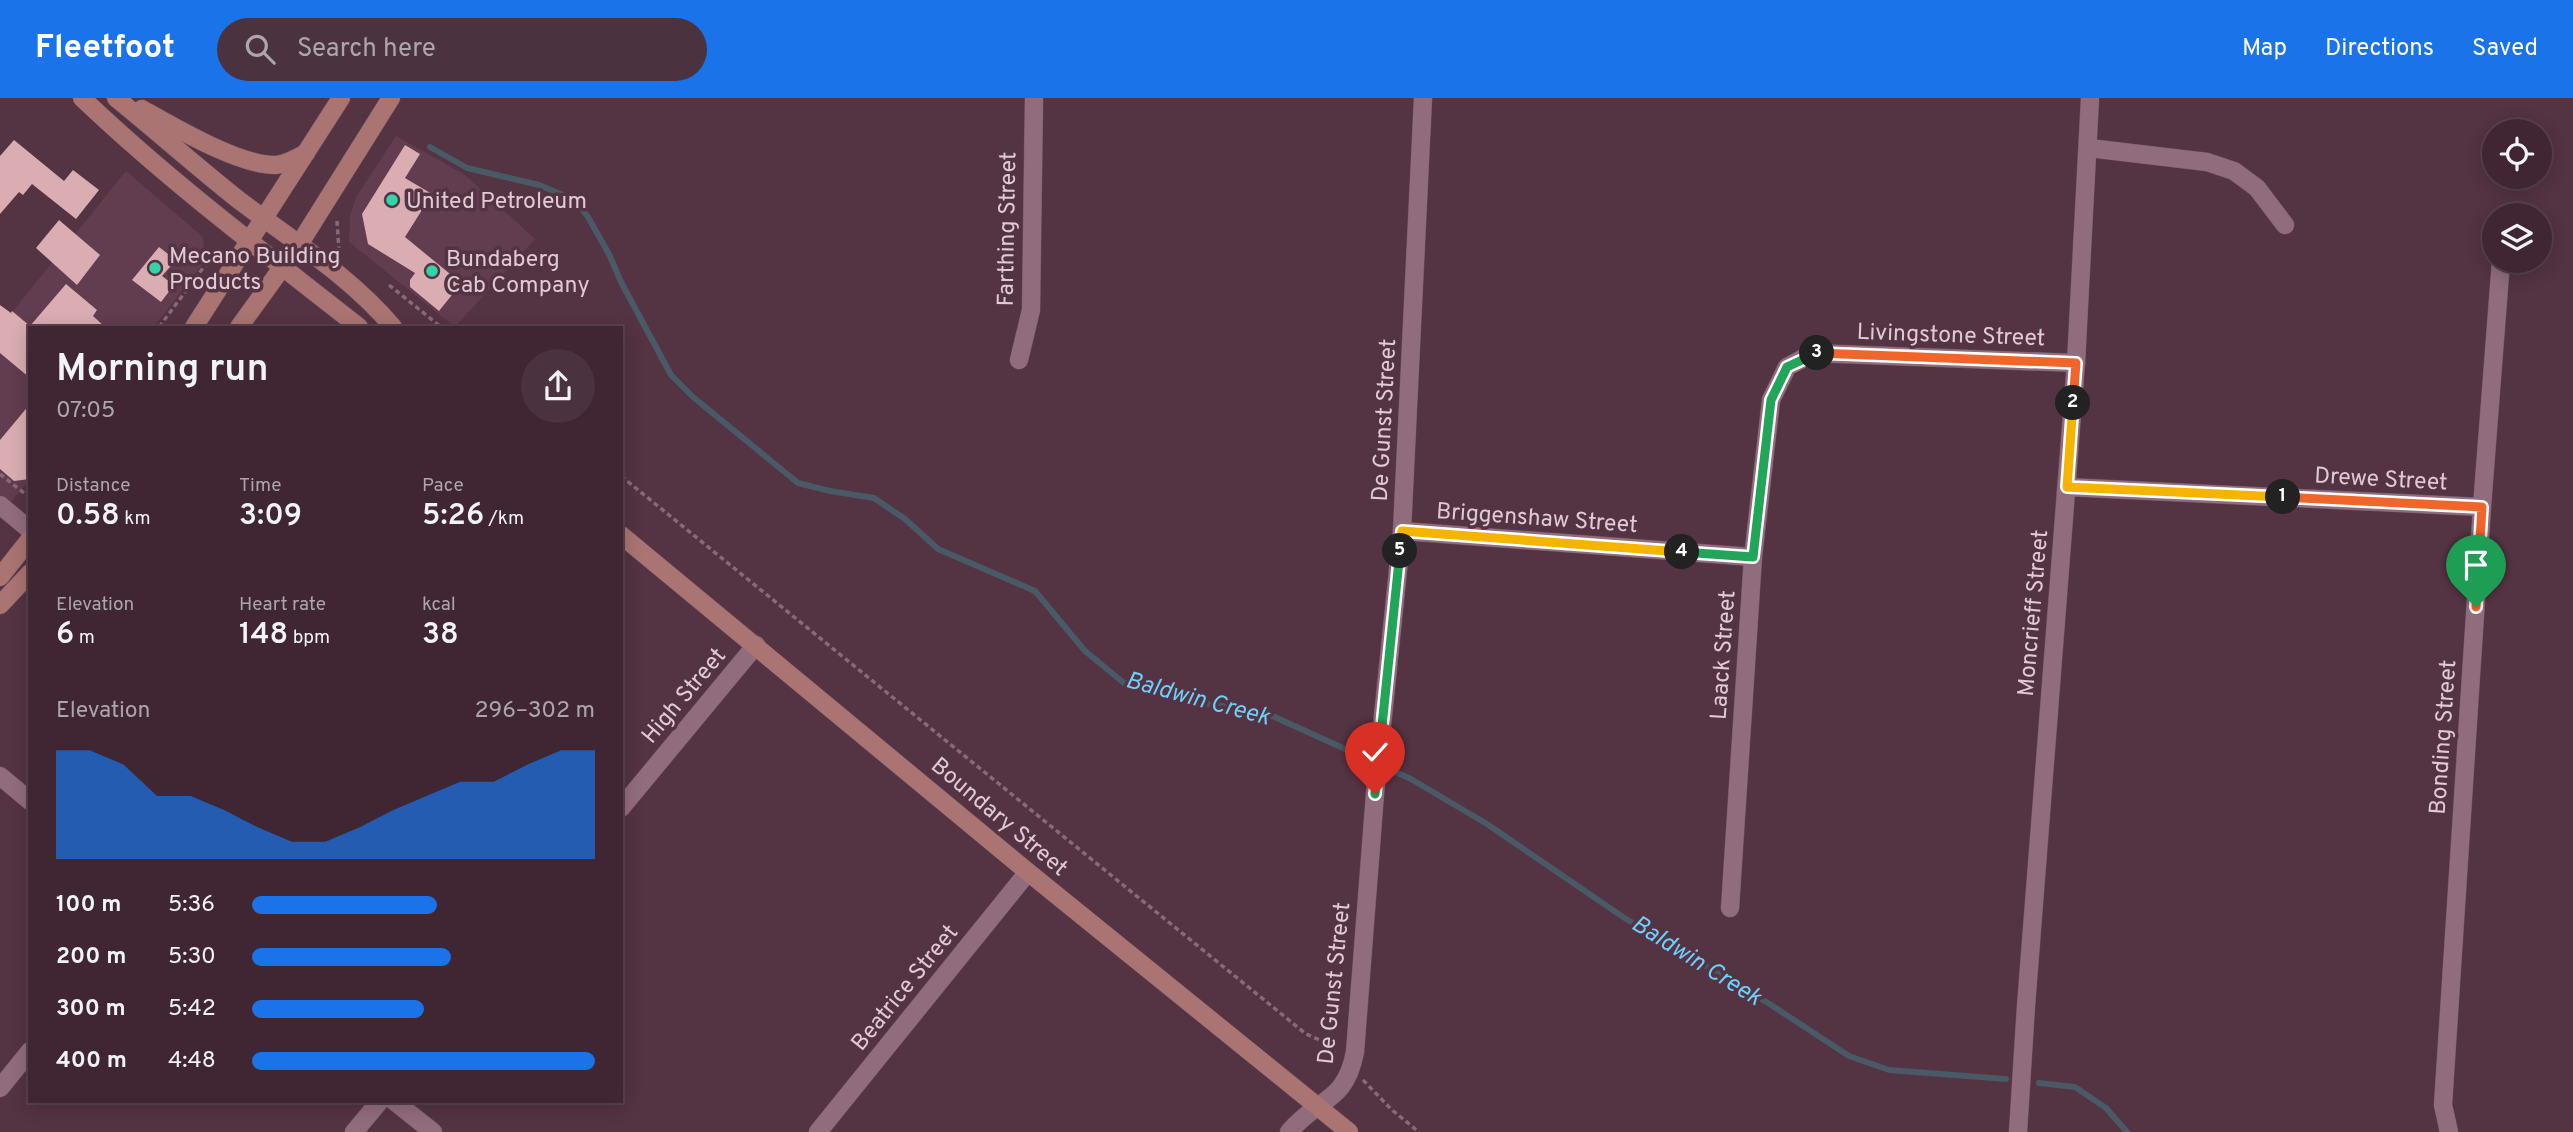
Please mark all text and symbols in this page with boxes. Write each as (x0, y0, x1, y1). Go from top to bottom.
search box (217, 18, 707, 81)
text: Fleetfoot (35, 28, 175, 70)
icon: search (241, 30, 279, 68)
text: Search here (297, 33, 436, 66)
text: Map (2242, 34, 2287, 64)
text: Directions (2325, 34, 2434, 64)
text: Saved (2472, 34, 2538, 64)
map controls (2482, 119, 2552, 273)
button: locate (2482, 119, 2552, 189)
street label: Farthing Street (993, 151, 1024, 307)
place label: United Petroleum (406, 188, 587, 217)
marker: United Petroleum (384, 192, 400, 208)
button: layers (2482, 203, 2552, 273)
place label: Mecano Building Products (169, 243, 340, 298)
place label: Bundaberg Cab Company (446, 246, 590, 301)
marker: Mecano Building Products (147, 260, 163, 276)
marker: Bundaberg Cab Company (424, 263, 440, 279)
street label: Livingstone Street (1856, 319, 2046, 354)
pin: 3 (1800, 336, 1834, 370)
street label: De Gunst Street (1367, 338, 1404, 502)
text: 3 (1811, 340, 1822, 364)
text: Morning run (56, 346, 269, 395)
button: share (521, 349, 595, 423)
pin: 2 (2056, 386, 2090, 420)
text: 2 (2067, 390, 2078, 414)
text: 07:05 (56, 397, 115, 426)
street label: Drewe Street (2313, 463, 2448, 498)
text: Distance (56, 474, 131, 498)
text: Time (239, 474, 282, 498)
text: Pace (422, 474, 464, 498)
pin: 1 (2266, 480, 2300, 514)
text: 1 (2279, 484, 2286, 508)
text: 0.58 (56, 498, 120, 535)
text: 3:09 (239, 498, 302, 535)
text: 5:26 (422, 498, 484, 535)
street label: Briggenshaw Street (1435, 498, 1639, 541)
text: km (120, 507, 151, 531)
text: /km (484, 507, 524, 531)
street label: Moncrieff Street (2013, 529, 2056, 698)
pin: 5 (1382, 533, 1418, 568)
pin: 4 (1664, 534, 1700, 570)
pin (2446, 535, 2506, 607)
text: 5 (1394, 538, 1405, 562)
text: 4 (1675, 539, 1688, 563)
icon: arrive (2457, 546, 2495, 584)
street label: Laack Street (1705, 589, 1743, 721)
text: Elevation (56, 593, 134, 617)
text: Heart rate (239, 593, 326, 617)
text: kcal (422, 593, 456, 617)
text: 6 (56, 617, 74, 654)
text: 148 (239, 617, 288, 654)
text: 38 (422, 617, 459, 654)
text: m (74, 626, 95, 650)
text: bpm (288, 626, 330, 650)
street label: High Street (636, 643, 733, 751)
street label: Bonding Street (2425, 659, 2464, 816)
water label: Baldwin Creek (1122, 666, 1274, 734)
text: Elevation (56, 697, 151, 726)
text: 296–302 m (474, 697, 595, 726)
pin (1345, 722, 1405, 794)
icon: check (1356, 733, 1394, 771)
street label: Boundary Street (924, 752, 1073, 884)
text: 100 m (56, 891, 121, 920)
text: 5:36 (168, 891, 215, 920)
street label: De Gunst Street (1313, 901, 1358, 1066)
water label: Baldwin Creek (1625, 910, 1767, 1014)
street label: Beatrice Street (846, 919, 966, 1058)
text: 200 m (56, 943, 126, 972)
text: 5:30 (168, 943, 216, 972)
text: 300 m (56, 995, 126, 1024)
text: 5:42 (168, 995, 216, 1024)
text: 400 m (56, 1047, 127, 1076)
text: 4:48 (168, 1047, 216, 1076)

